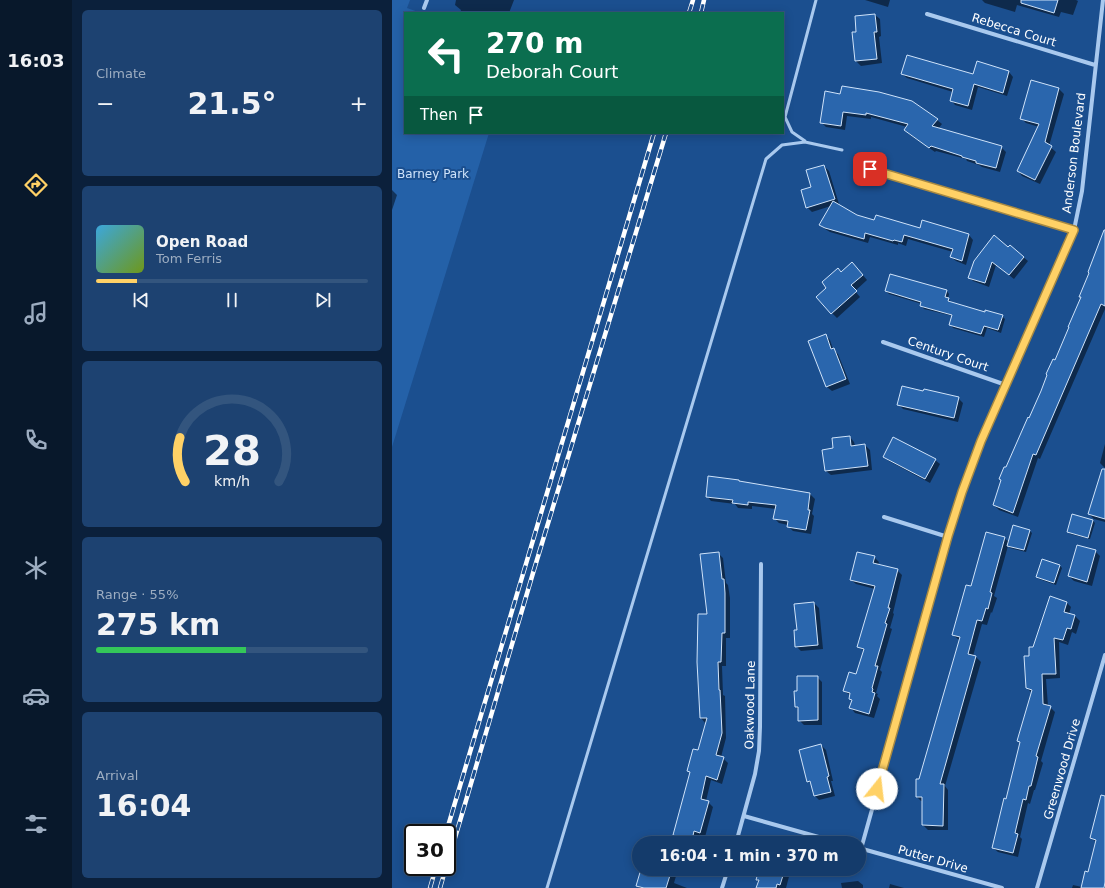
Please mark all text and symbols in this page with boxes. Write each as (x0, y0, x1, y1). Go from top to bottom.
street label: Rebecca Court (970, 11, 1058, 50)
text: 270 m (486, 27, 583, 60)
icon: left (420, 28, 472, 80)
text: 16:03 (7, 50, 65, 71)
text: Deborah Court (486, 61, 618, 82)
text: Climate (96, 66, 146, 81)
text: 21.5° (187, 86, 277, 121)
text: − (96, 91, 114, 116)
text: + (350, 91, 368, 116)
street label: Anderson Boulevard (1060, 92, 1088, 214)
icon: arrive (465, 104, 487, 126)
text: Then (420, 106, 457, 124)
pin (853, 152, 887, 186)
icon: arrive (859, 158, 881, 180)
park label: Barney Park (397, 167, 469, 181)
icon: directions (22, 171, 50, 199)
text: Open Road (156, 233, 248, 251)
text: Tom Ferris (156, 251, 222, 266)
icon: previous (130, 289, 152, 311)
icon: pause (221, 289, 243, 311)
icon: next (312, 289, 334, 311)
icon: music (22, 299, 50, 327)
street label: Century Court (906, 334, 990, 374)
icon: phone (22, 426, 50, 454)
text: 28 (203, 426, 261, 475)
text: km/h (214, 473, 250, 489)
icon: climate (22, 554, 50, 582)
text: Range · 55% (96, 587, 179, 602)
text: 275 km (96, 607, 220, 642)
street label: Oakwood Lane (742, 661, 758, 749)
icon: car (22, 682, 50, 710)
street label: Greenwood Drive (1041, 717, 1083, 821)
text: Arrival (96, 768, 138, 783)
position arrow (856, 768, 898, 810)
text: 16:04 (96, 788, 192, 823)
icon: filters (22, 810, 50, 838)
speed limit sign: 30 (404, 824, 456, 876)
street label: Putter Drive (896, 842, 970, 876)
text: 16:04 · 1 min · 370 m (659, 847, 839, 865)

